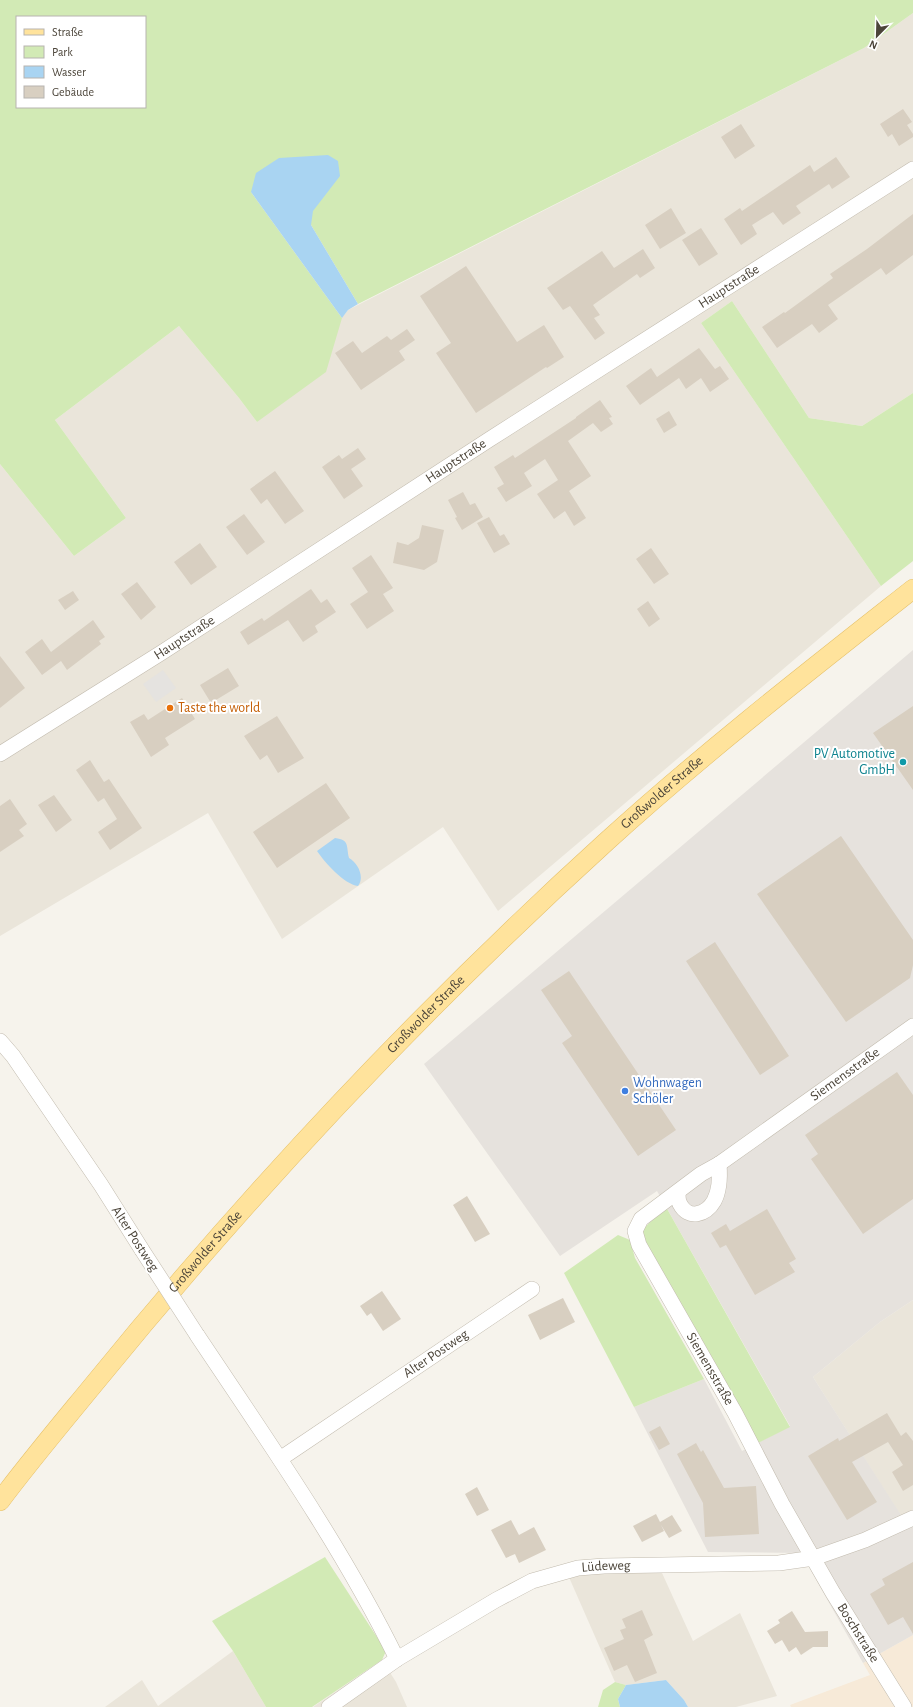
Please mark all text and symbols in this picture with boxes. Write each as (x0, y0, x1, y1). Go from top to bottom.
legend (16, 16, 146, 108)
north arrow (857, 16, 897, 56)
text: Straße (52, 26, 83, 38)
text: N (868, 38, 879, 51)
text: Park (52, 46, 73, 58)
text: Wasser (52, 66, 86, 78)
text: Gebäude (52, 86, 94, 98)
street label: Hauptstraße (696, 262, 762, 311)
street label: Hauptstraße (423, 436, 489, 486)
street label: Hauptstraße (152, 613, 217, 662)
place label: Taste the world (178, 701, 260, 715)
marker: Taste the world (165, 703, 175, 713)
place label: PV Automotive GmbH (814, 747, 895, 777)
street label: Großwolder Straße (618, 754, 706, 832)
marker: PV Automotive GmbH (898, 757, 908, 767)
street label: Großwolder Straße (385, 973, 467, 1056)
street label: Siemensstraße (808, 1045, 882, 1104)
place label: Wohnwagen Schöler (633, 1076, 702, 1106)
marker: Wohnwagen Schöler (620, 1086, 630, 1096)
street label: Alter Postweg (109, 1204, 161, 1274)
street label: Großwolder Straße (166, 1208, 245, 1295)
street label: Alter Postweg (401, 1327, 471, 1381)
street label: Siemensstraße (684, 1330, 736, 1408)
street label: Lüdeweg (581, 1559, 631, 1575)
street label: Boschstraße (834, 1601, 882, 1665)

